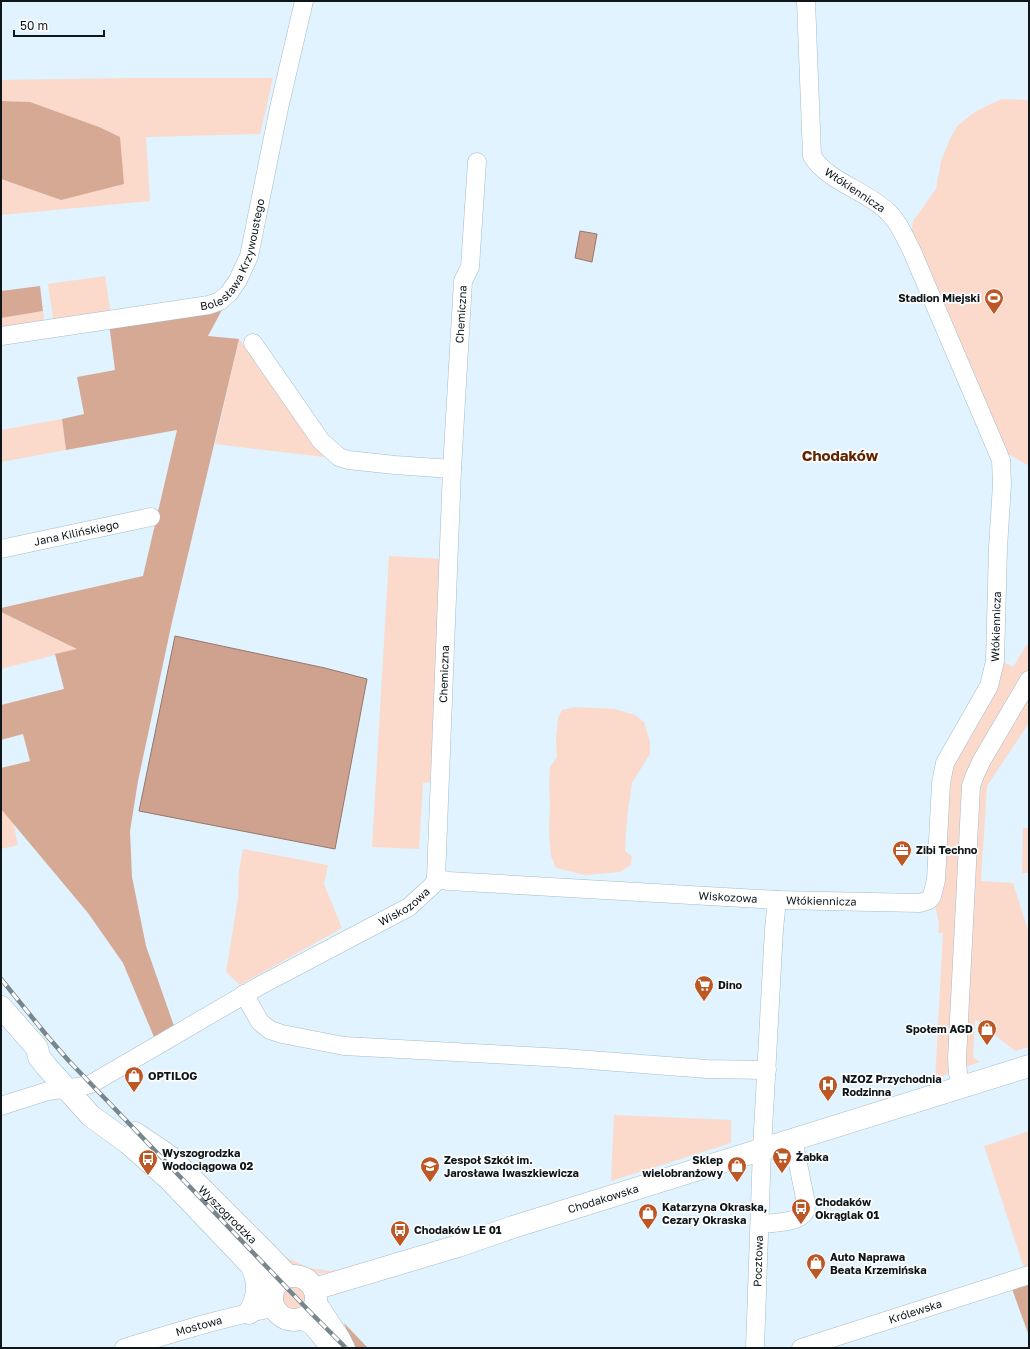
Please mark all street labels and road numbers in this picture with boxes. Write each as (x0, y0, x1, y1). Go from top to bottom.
street label: Włókiennicza (822, 165, 888, 215)
street label: Bolesława Krzywoustego (199, 197, 267, 312)
street label: Chemiczna (452, 285, 469, 344)
street label: Jana Kilińskiego (32, 517, 120, 548)
street label: Włókiennicza (988, 591, 1003, 662)
street label: Chemiczna (436, 645, 451, 703)
street label: Wiskozowa (376, 885, 432, 928)
street label: Wiskozowa (698, 888, 758, 905)
street label: Włókiennicza (786, 893, 857, 908)
street label: Chodakowska (566, 1181, 640, 1216)
street label: Wyszogrodzka (196, 1182, 260, 1246)
street label: Pocztowa (750, 1235, 765, 1287)
street label: Królewska (887, 1296, 943, 1326)
street label: Mostowa (174, 1313, 223, 1338)

